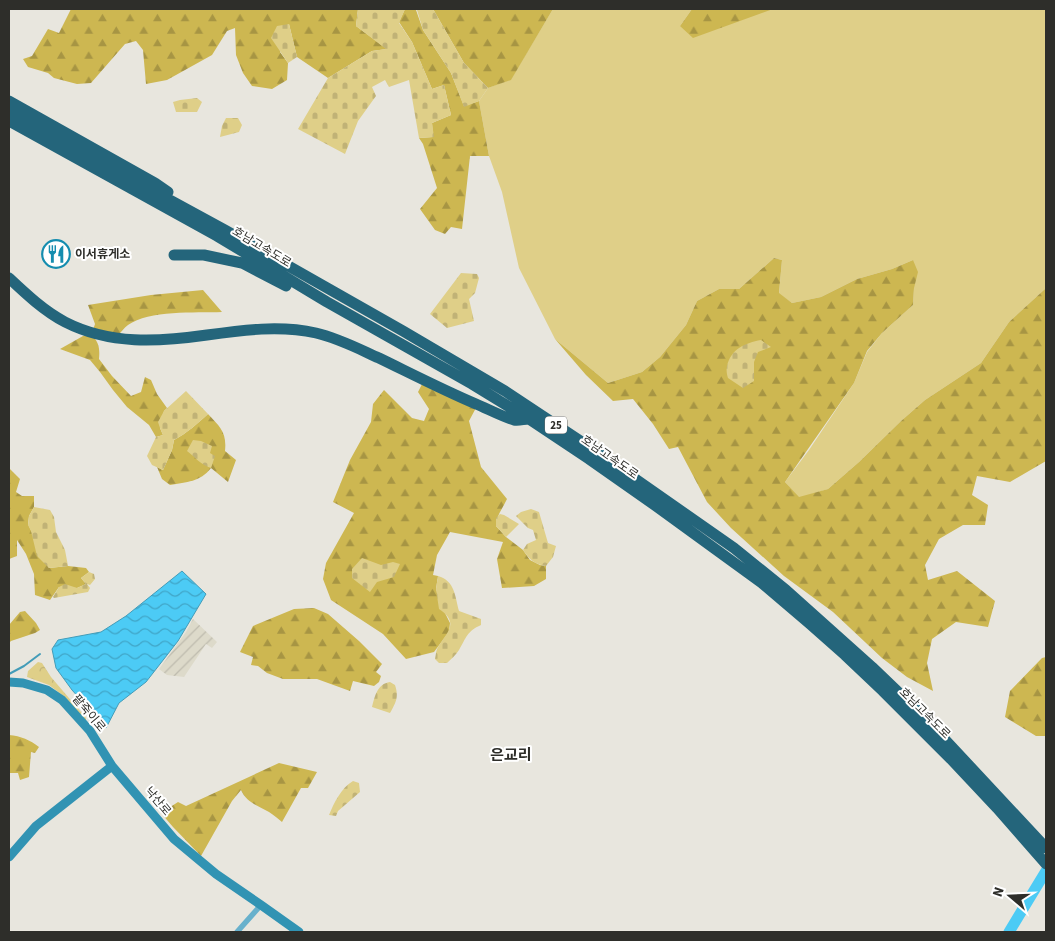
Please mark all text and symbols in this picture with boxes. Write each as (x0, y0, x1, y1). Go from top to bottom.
street label: 호남고속도로 (229, 223, 295, 272)
restaurant icon: 이서휴게소 (41, 239, 71, 269)
place label: 이서휴게소 (75, 246, 130, 263)
road number: 25 (545, 416, 567, 434)
street label: 호남고속도로 (578, 431, 642, 483)
street label: 호남고속도로 (895, 684, 954, 743)
street label: 팥죽이로 (68, 691, 109, 736)
district label: 은교리 (490, 745, 532, 766)
street label: 낙산로 (140, 783, 175, 819)
north arrow (985, 871, 1035, 921)
text: N (988, 884, 1010, 900)

